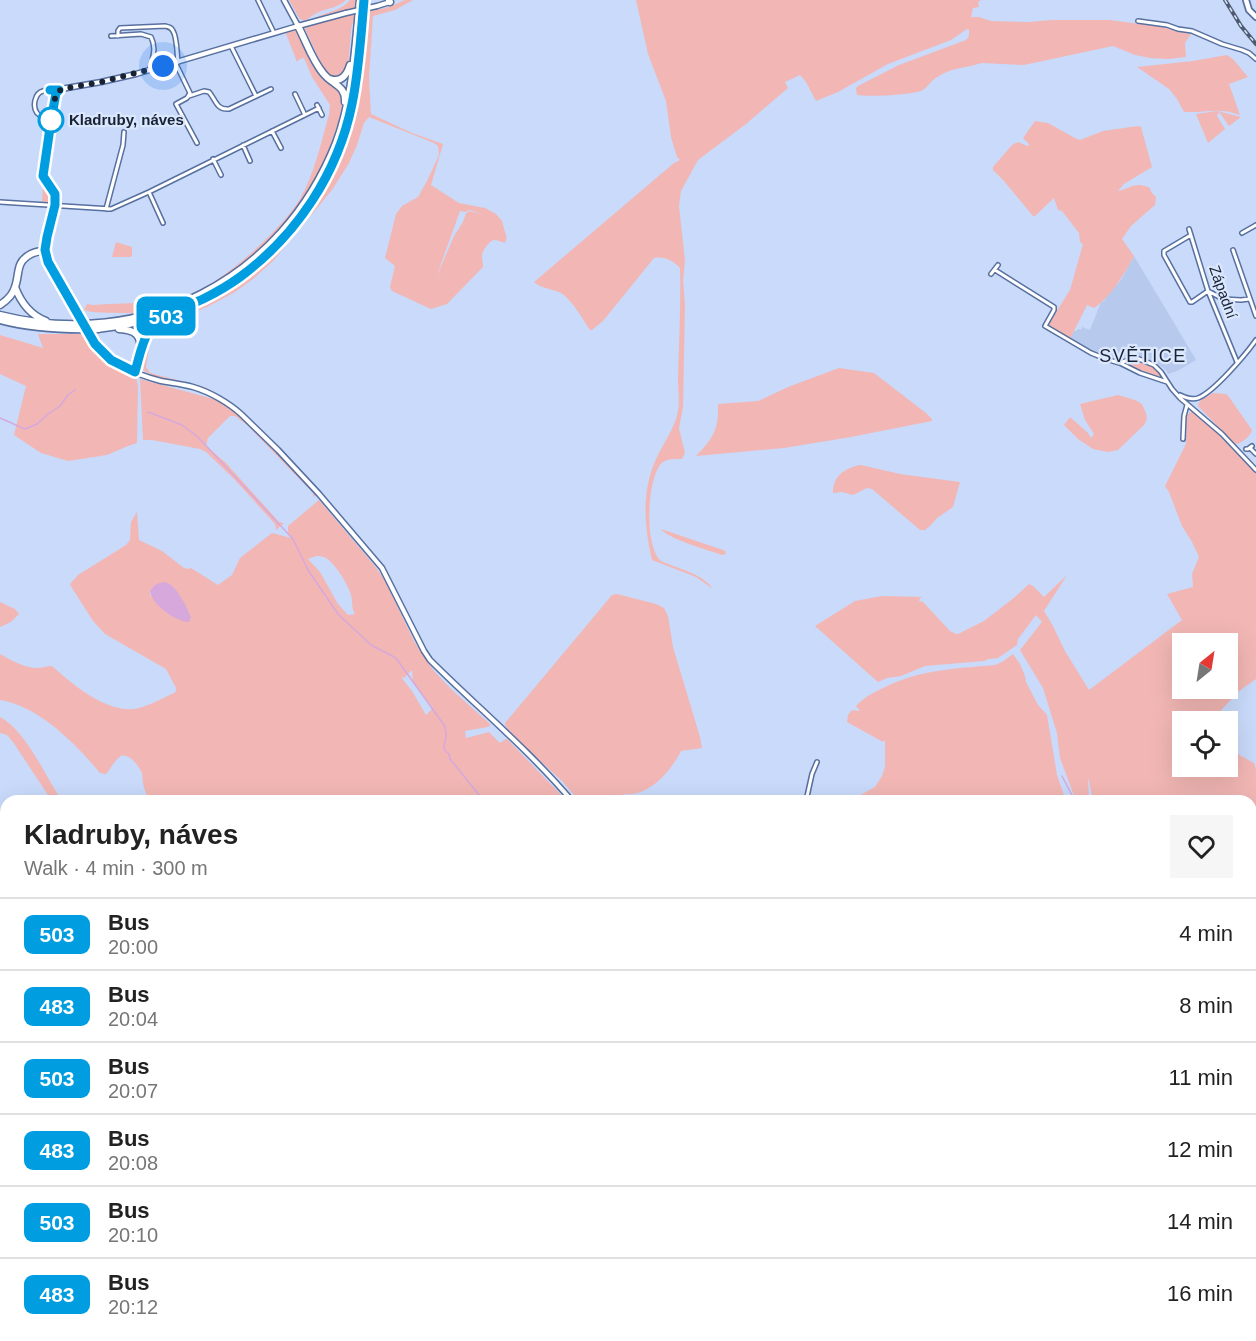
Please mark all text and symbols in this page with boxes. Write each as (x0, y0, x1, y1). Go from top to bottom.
your location (148, 51, 178, 81)
marker: Kladruby, náves (38, 107, 64, 133)
place label: Kladruby, náves (69, 111, 184, 128)
street label: Západní (1206, 263, 1241, 321)
line badge: 503 (132, 296, 201, 336)
text: 503 (148, 305, 184, 328)
district label: SVĚTICE (1099, 346, 1187, 366)
north arrow (1172, 633, 1238, 699)
map controls (1172, 633, 1238, 777)
button: locate (1172, 711, 1238, 777)
button: heart (1170, 815, 1233, 878)
text: Kladruby, náves (24, 819, 238, 850)
text: Walk · 4 min · 300 m (24, 857, 208, 879)
text: Bus (108, 910, 150, 935)
text: 4 min (1179, 921, 1233, 946)
text: 503 (39, 923, 75, 946)
text: 20:00 (108, 936, 158, 958)
text: Bus (108, 982, 150, 1007)
text: 8 min (1179, 993, 1233, 1018)
text: 483 (39, 995, 75, 1018)
text: 20:04 (108, 1008, 158, 1030)
text: Bus (108, 1054, 150, 1079)
text: 11 min (1169, 1065, 1233, 1090)
text: 503 (39, 1067, 75, 1090)
text: 20:07 (108, 1080, 158, 1102)
text: Bus (108, 1126, 150, 1151)
text: 12 min (1167, 1137, 1233, 1162)
text: 483 (39, 1139, 75, 1162)
text: 20:08 (108, 1152, 158, 1174)
text: Bus (108, 1198, 150, 1223)
text: 14 min (1167, 1209, 1233, 1234)
text: 503 (39, 1211, 75, 1234)
text: 20:10 (108, 1224, 158, 1246)
text: Bus (108, 1270, 150, 1295)
text: 16 min (1167, 1281, 1233, 1306)
text: 483 (39, 1283, 75, 1306)
text: 20:12 (108, 1296, 158, 1318)

